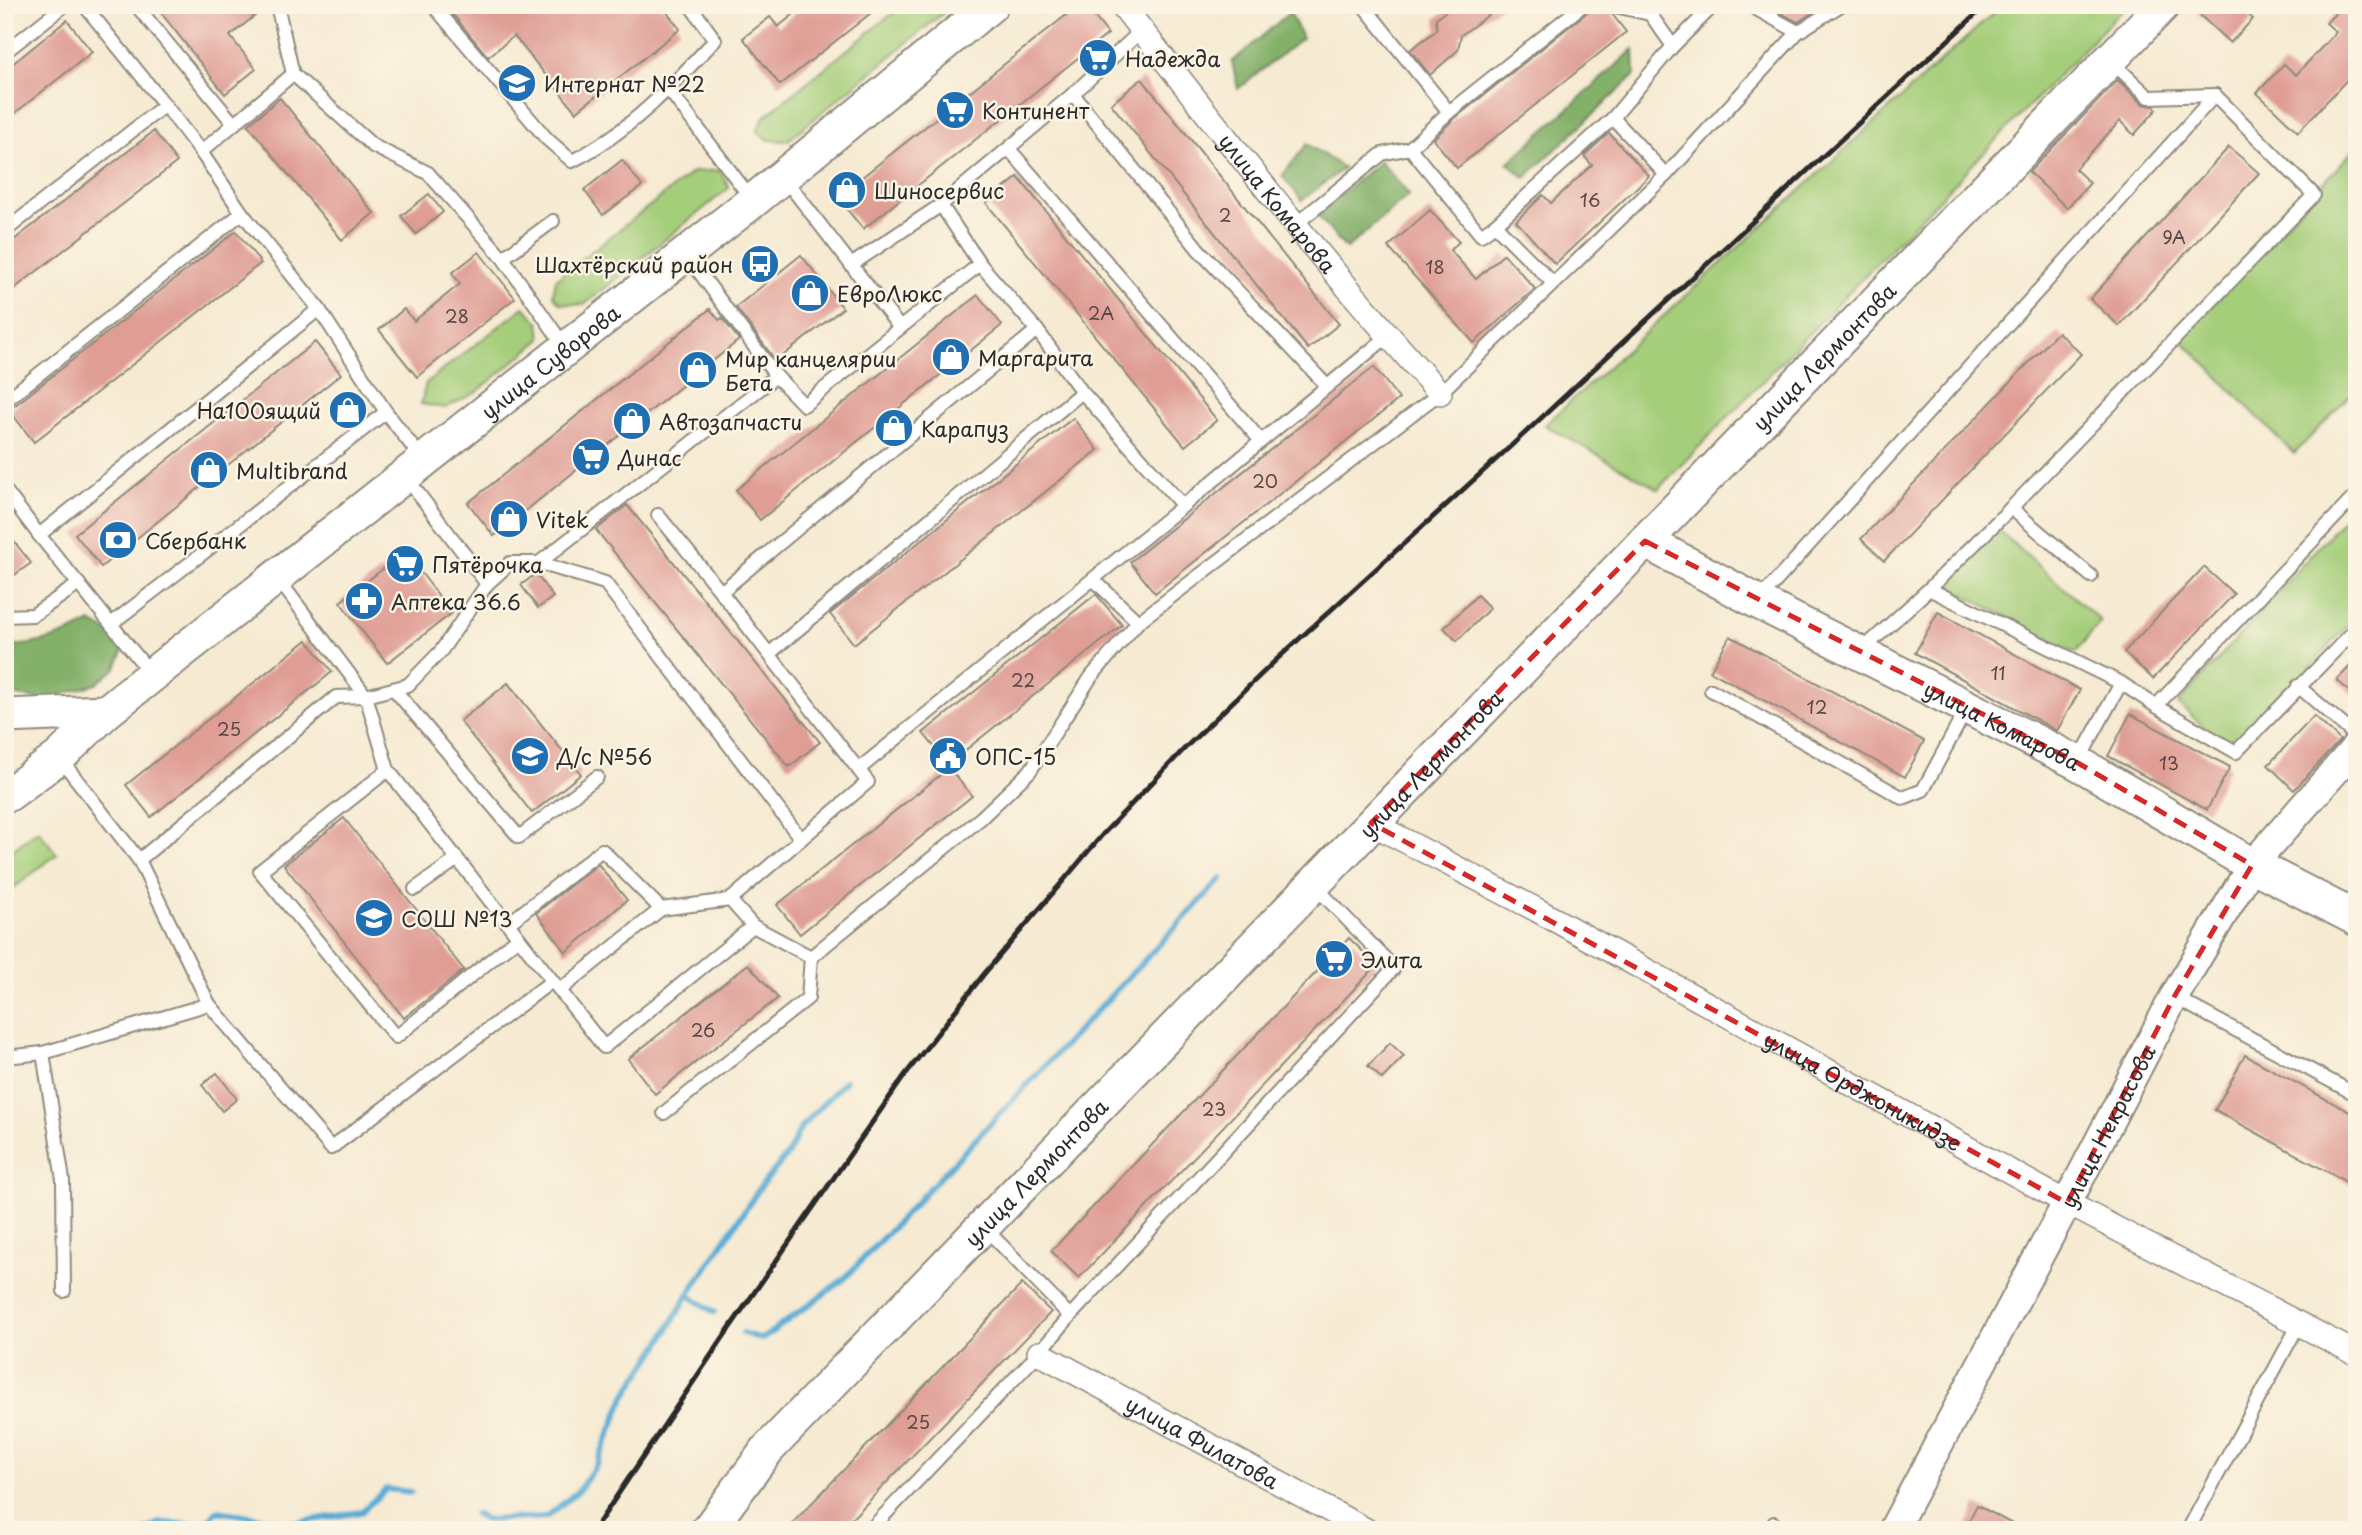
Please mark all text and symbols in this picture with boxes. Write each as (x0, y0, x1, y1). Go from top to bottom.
supermarket icon: Надежда (1077, 37, 1119, 79)
place label: Надежда (1125, 42, 1221, 74)
school or university icon: Интернат №22 (496, 62, 538, 104)
place label: Интернат №22 (544, 67, 705, 99)
supermarket icon: Континент (934, 89, 976, 131)
place label: Континент (982, 94, 1090, 126)
street label: улица Комарова (1212, 126, 1345, 280)
shop icon: Шиносервис (826, 169, 868, 211)
place label: Шиносервис (874, 174, 1004, 206)
house number: 16 (1580, 186, 1600, 213)
house number: 2 (1219, 201, 1231, 228)
house number: 9А (2162, 223, 2186, 250)
bus stop icon: Шахтёрский район (739, 243, 781, 285)
place label: Шахтёрский район (535, 248, 733, 280)
house number: 18 (1425, 253, 1445, 280)
shop icon: ЕвроЛюкс (789, 272, 831, 314)
street label: улица Лермонтова (1744, 275, 1903, 438)
place label: ЕвроЛюкс (837, 277, 942, 309)
street label: улица Суворова (473, 296, 626, 426)
house number: 2А (1088, 299, 1114, 326)
house number: 28 (445, 302, 469, 329)
shop icon: Маргарита (930, 336, 972, 378)
place label: Маргарита (978, 341, 1094, 373)
place label: Мир канцелярии Бета (725, 342, 896, 398)
shop icon: Мир канцелярии Бета (677, 349, 719, 391)
shop icon: На100ящий (327, 389, 369, 431)
place label: На100ящий (197, 394, 321, 426)
shop icon: Автозапчасти (611, 400, 653, 442)
place label: Автозапчасти (659, 405, 802, 437)
shop icon: Карапуз (873, 407, 915, 449)
place label: Карапуз (921, 412, 1009, 444)
supermarket icon: Динас (570, 436, 612, 478)
place label: Динас (617, 441, 682, 473)
shop icon: Multibrand (188, 449, 230, 491)
place label: Multibrand (236, 454, 348, 486)
house number: 20 (1252, 467, 1278, 494)
shop icon: Vitek (488, 498, 530, 540)
place label: Vitek (536, 503, 589, 535)
bank icon: Сбербанк (97, 519, 139, 561)
place label: Сбербанк (145, 524, 247, 556)
supermarket icon: Пятёрочка (384, 543, 426, 585)
place label: Пятёрочка (432, 548, 544, 580)
pharmacy icon: Аптека 36.6 (343, 580, 385, 622)
place label: Аптека 36.6 (391, 585, 521, 617)
house number: 11 (1990, 659, 2006, 686)
house number: 22 (1011, 666, 1035, 693)
street label: улица Комарова (1919, 672, 2086, 778)
street label: улица Лермонтова (1351, 682, 1510, 845)
house number: 12 (1807, 693, 1827, 720)
house number: 25 (217, 715, 241, 742)
school or university icon: Д/с №56 (509, 735, 551, 777)
public building icon: ОПС-15 (927, 735, 969, 777)
place label: Д/с №56 (556, 740, 652, 772)
place label: ОПС-15 (975, 740, 1056, 772)
house number: 13 (2159, 749, 2179, 776)
school or university icon: СОШ №13 (353, 897, 395, 939)
place label: СОШ №13 (401, 902, 513, 934)
supermarket icon: Элита (1313, 938, 1355, 980)
place label: Элита (1361, 943, 1423, 975)
house number: 26 (691, 1016, 715, 1043)
street label: улица Орджоникидзе (1758, 1023, 1968, 1158)
street label: улица Некрасова (2051, 1039, 2163, 1213)
street label: улица Лермонтова (956, 1091, 1115, 1253)
house number: 23 (1202, 1095, 1226, 1122)
street label: улица Филатова (1120, 1387, 1285, 1496)
house number: 25 (906, 1408, 930, 1435)

